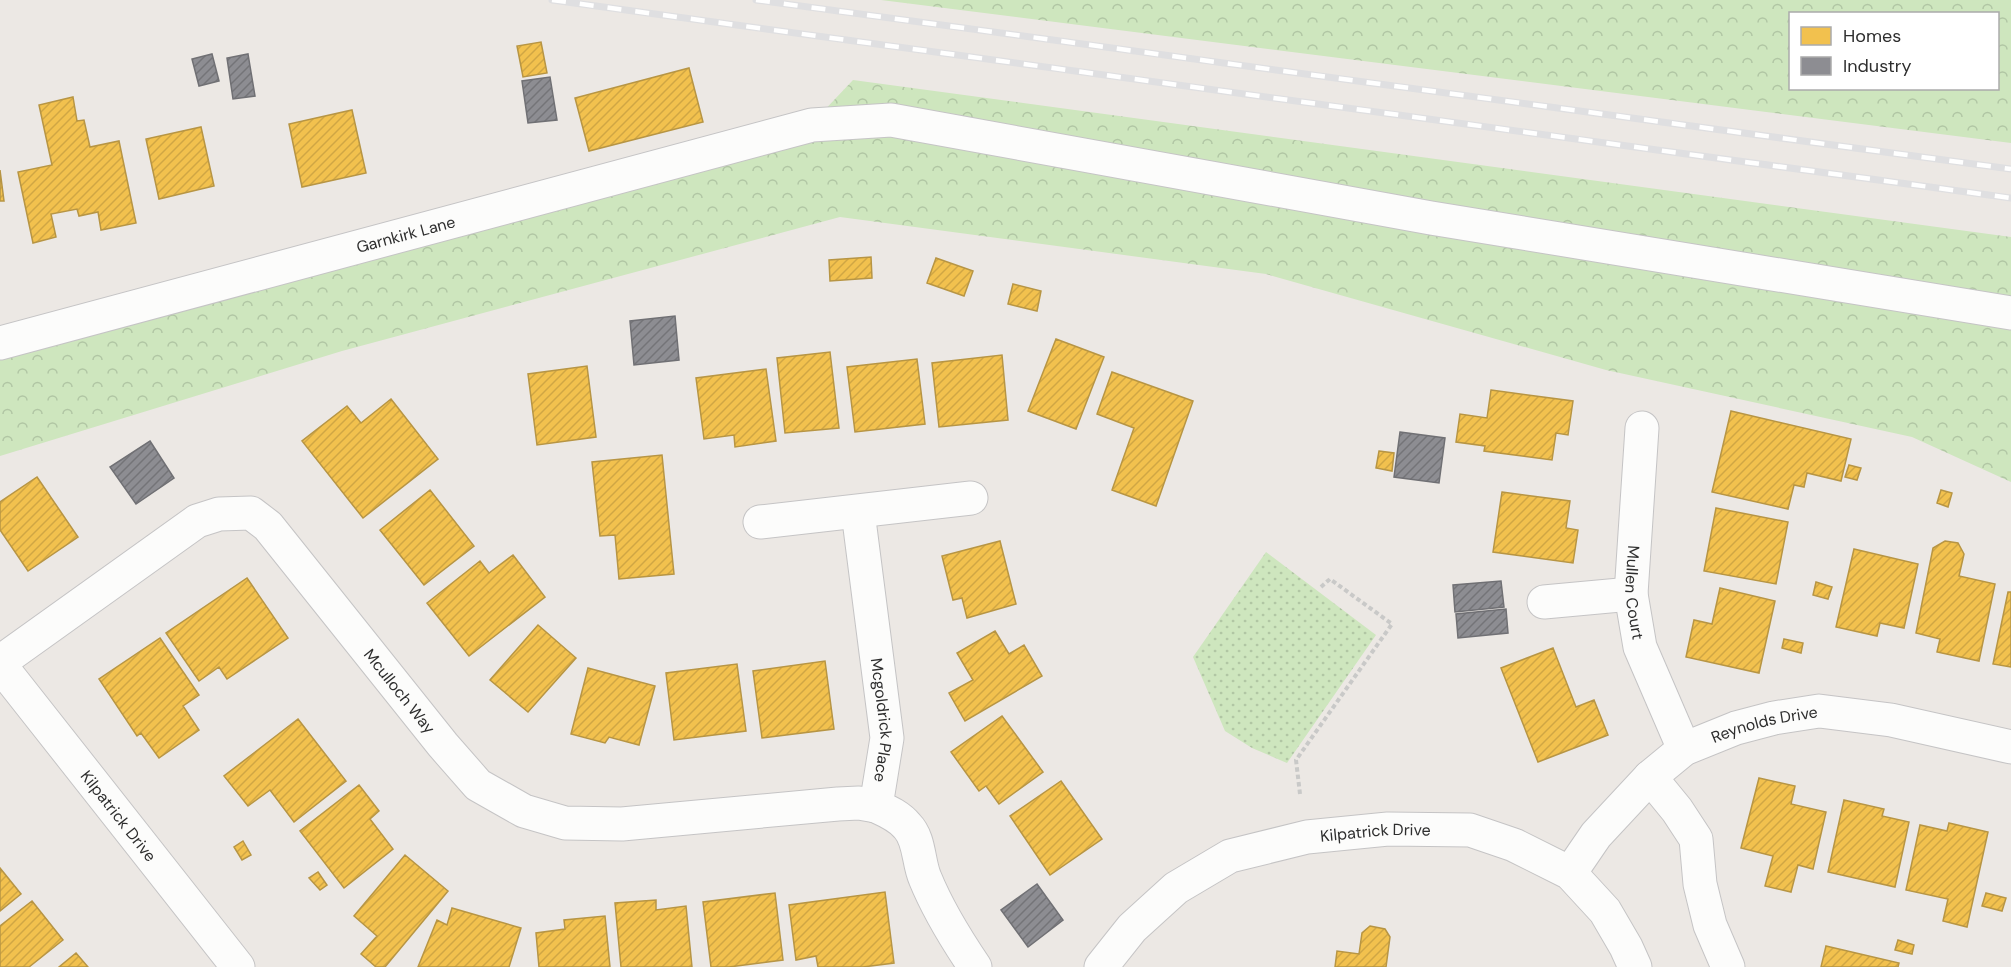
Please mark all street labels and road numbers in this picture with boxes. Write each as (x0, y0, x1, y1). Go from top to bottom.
street label: Garnkirk Lane (354, 211, 458, 258)
street label: Mullen Court (1620, 545, 1649, 641)
street label: Mculloch Way (359, 644, 440, 738)
street label: Mcgoldrick Place (866, 657, 897, 784)
street label: Reynolds Drive (1708, 701, 1819, 748)
street label: Kilpatrick Drive (76, 766, 161, 866)
street label: Kilpatrick Drive (1319, 819, 1431, 847)

